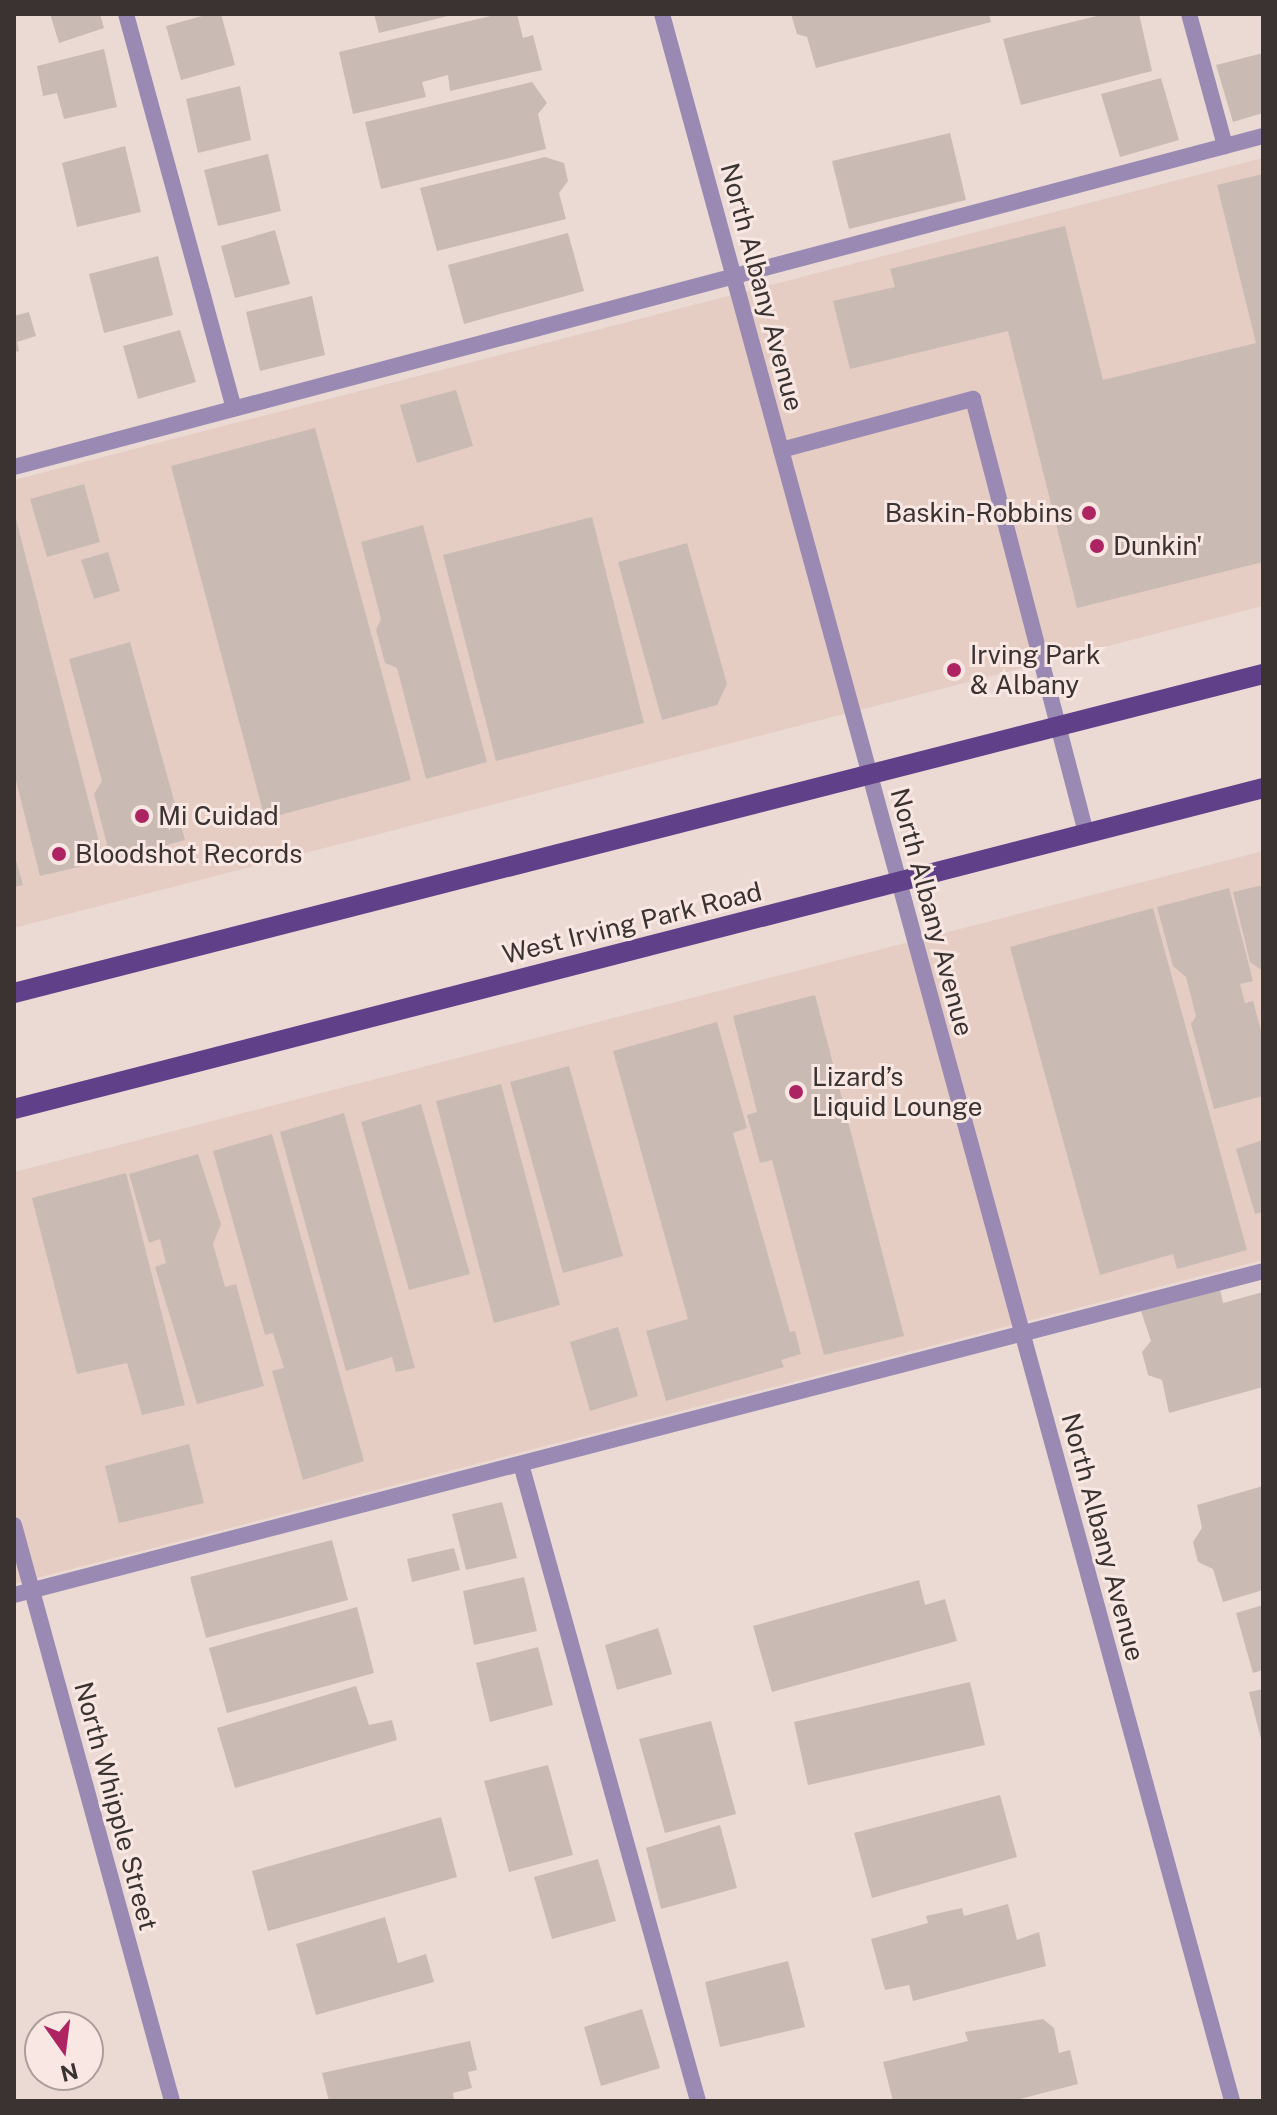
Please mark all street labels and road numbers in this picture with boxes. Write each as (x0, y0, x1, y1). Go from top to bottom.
street label: North Albany Avenue (714, 160, 810, 414)
street label: North Albany Avenue (884, 785, 980, 1039)
street label: West Irving Park Road (499, 876, 765, 970)
street label: North Albany Avenue (1055, 1410, 1151, 1664)
street label: North Whipple Street (68, 1678, 164, 1934)

